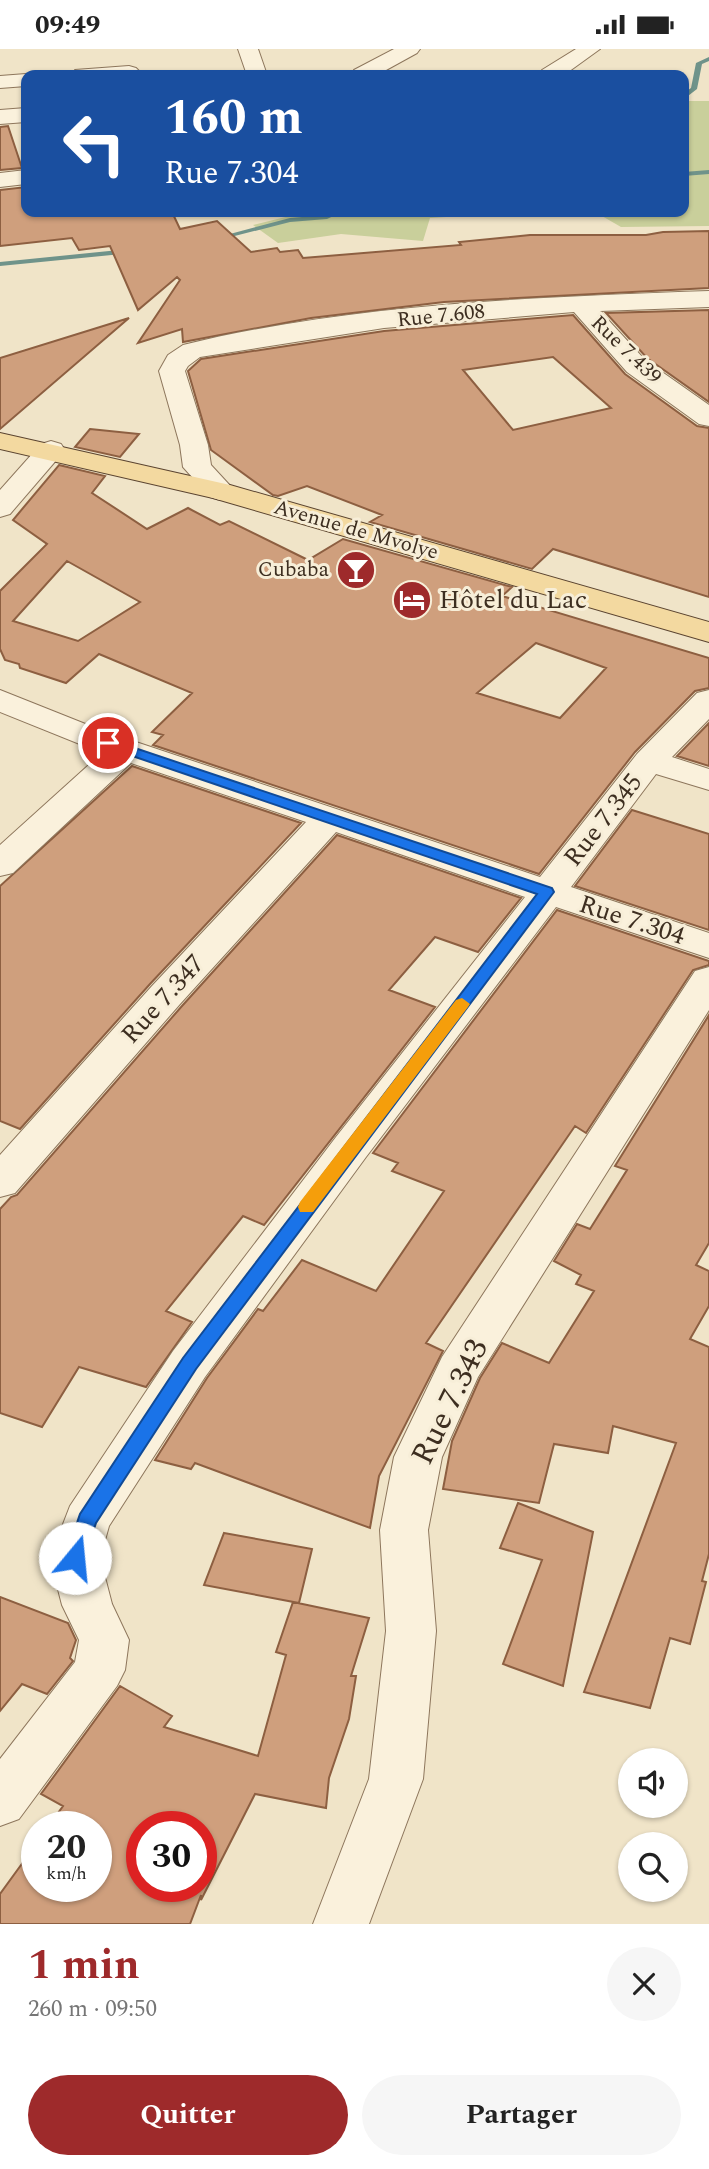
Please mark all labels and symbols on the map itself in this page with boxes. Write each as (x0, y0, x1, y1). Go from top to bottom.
street label: Rue 7.608 (395, 295, 487, 337)
street label: Rue 7.439 (583, 308, 669, 392)
street label: Avenue de Mvolye (270, 491, 442, 569)
bar icon: Cubaba (335, 549, 377, 591)
place label: Cubaba (258, 554, 330, 586)
hotel icon: Hôtel du Lac (391, 579, 433, 621)
place label: Hôtel du Lac (439, 580, 587, 620)
pin (78, 713, 138, 773)
street label: Rue 7.345 (554, 765, 652, 875)
street label: Rue 7.304 (574, 884, 690, 956)
street label: Rue 7.347 (112, 945, 214, 1053)
street label: Rue 7.343 (398, 1331, 502, 1473)
position arrow (38, 1521, 112, 1595)
speed limit sign: 30 (126, 1811, 217, 1902)

